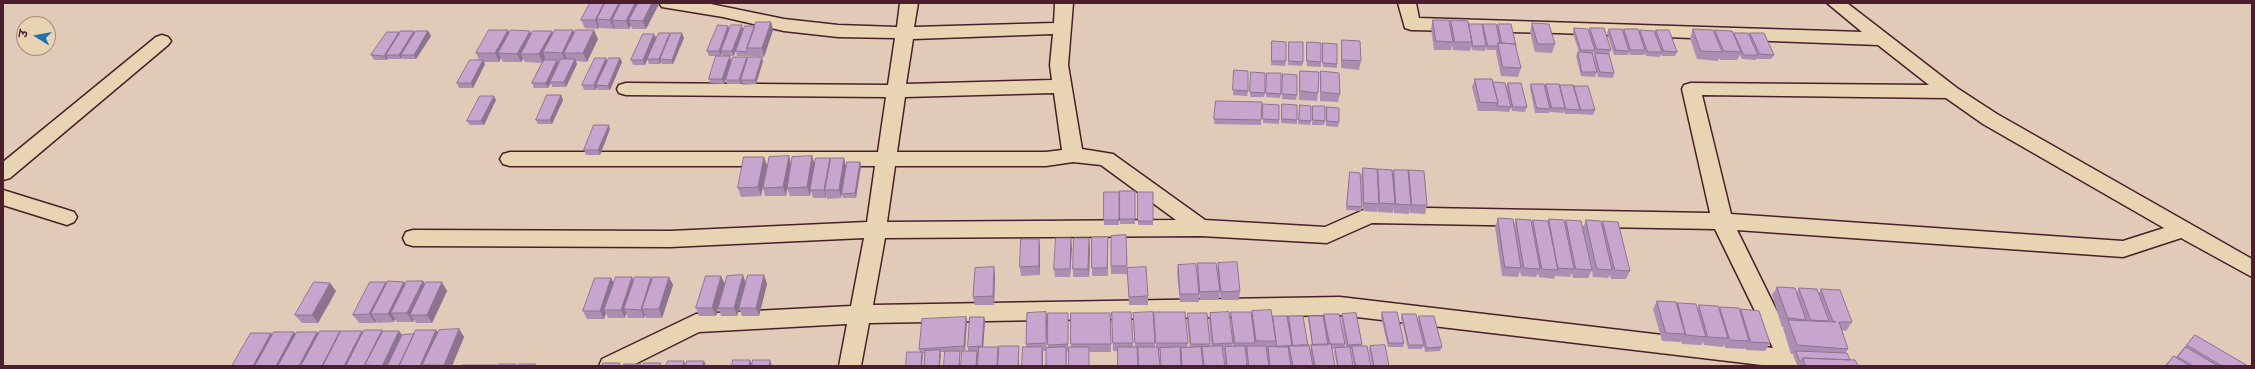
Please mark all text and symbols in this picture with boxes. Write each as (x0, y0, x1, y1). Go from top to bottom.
north arrow (16, 16, 56, 56)
text: उ (19, 29, 32, 39)

